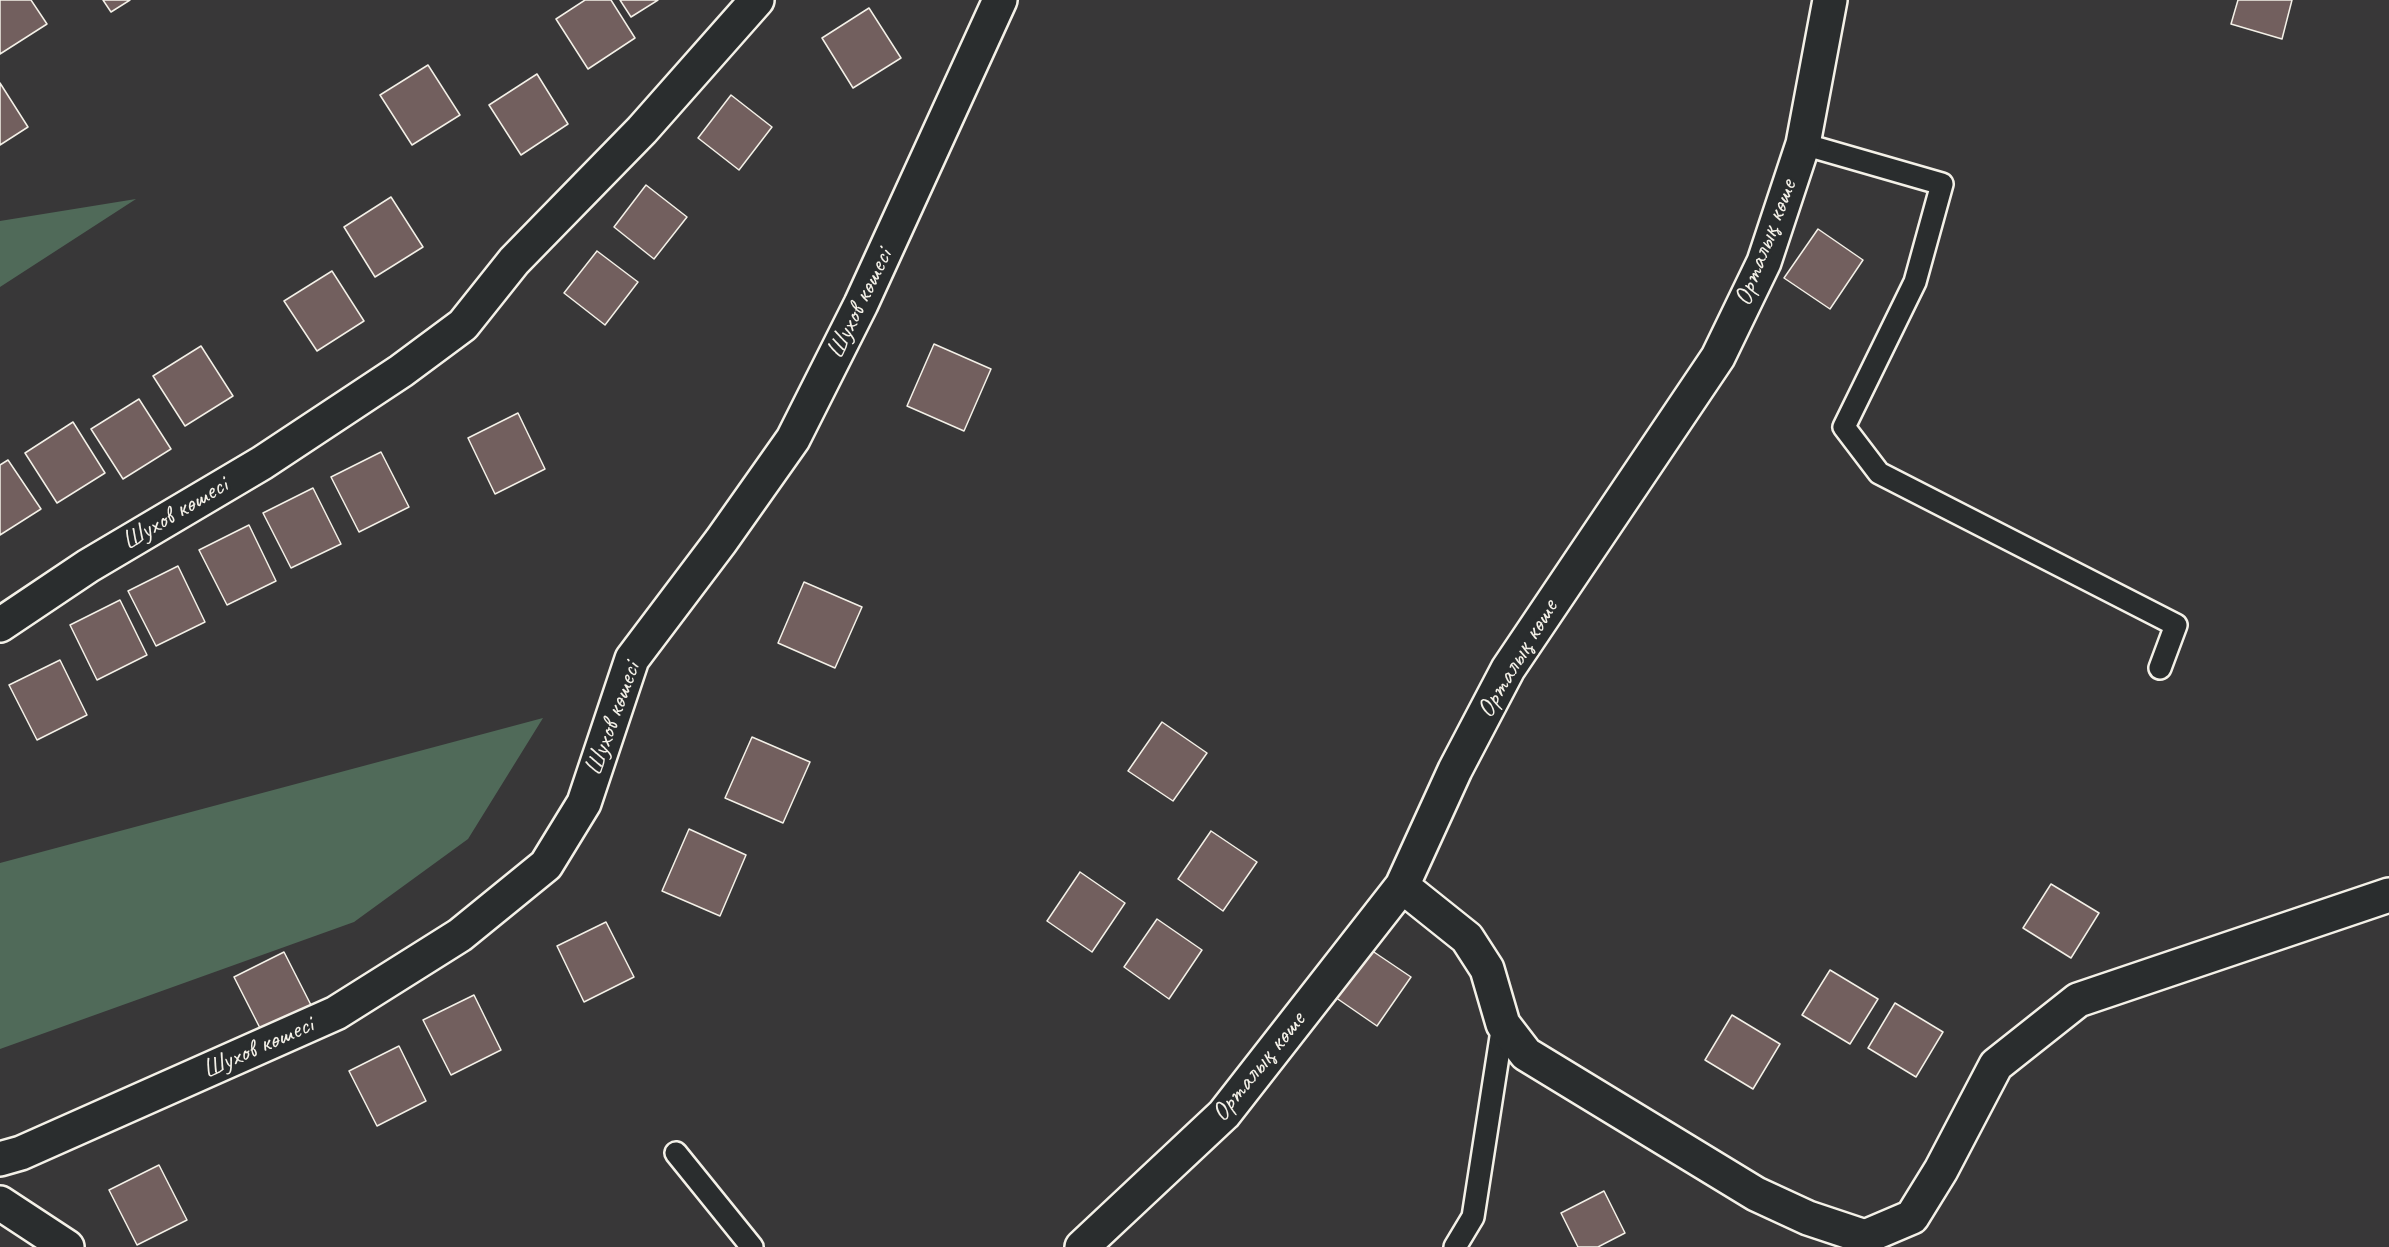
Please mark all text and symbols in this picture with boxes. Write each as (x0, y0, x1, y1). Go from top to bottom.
street label: Орталық көше (1728, 176, 1804, 310)
street label: Шухов көшесі (820, 244, 900, 364)
street label: Шухов көшесі (116, 470, 234, 558)
street label: Орталық көше (1471, 594, 1565, 724)
street label: Шухов көшесі (578, 658, 648, 780)
street label: Орталық көше (1205, 1006, 1313, 1128)
street label: Шухов көшесі (198, 1010, 318, 1086)

